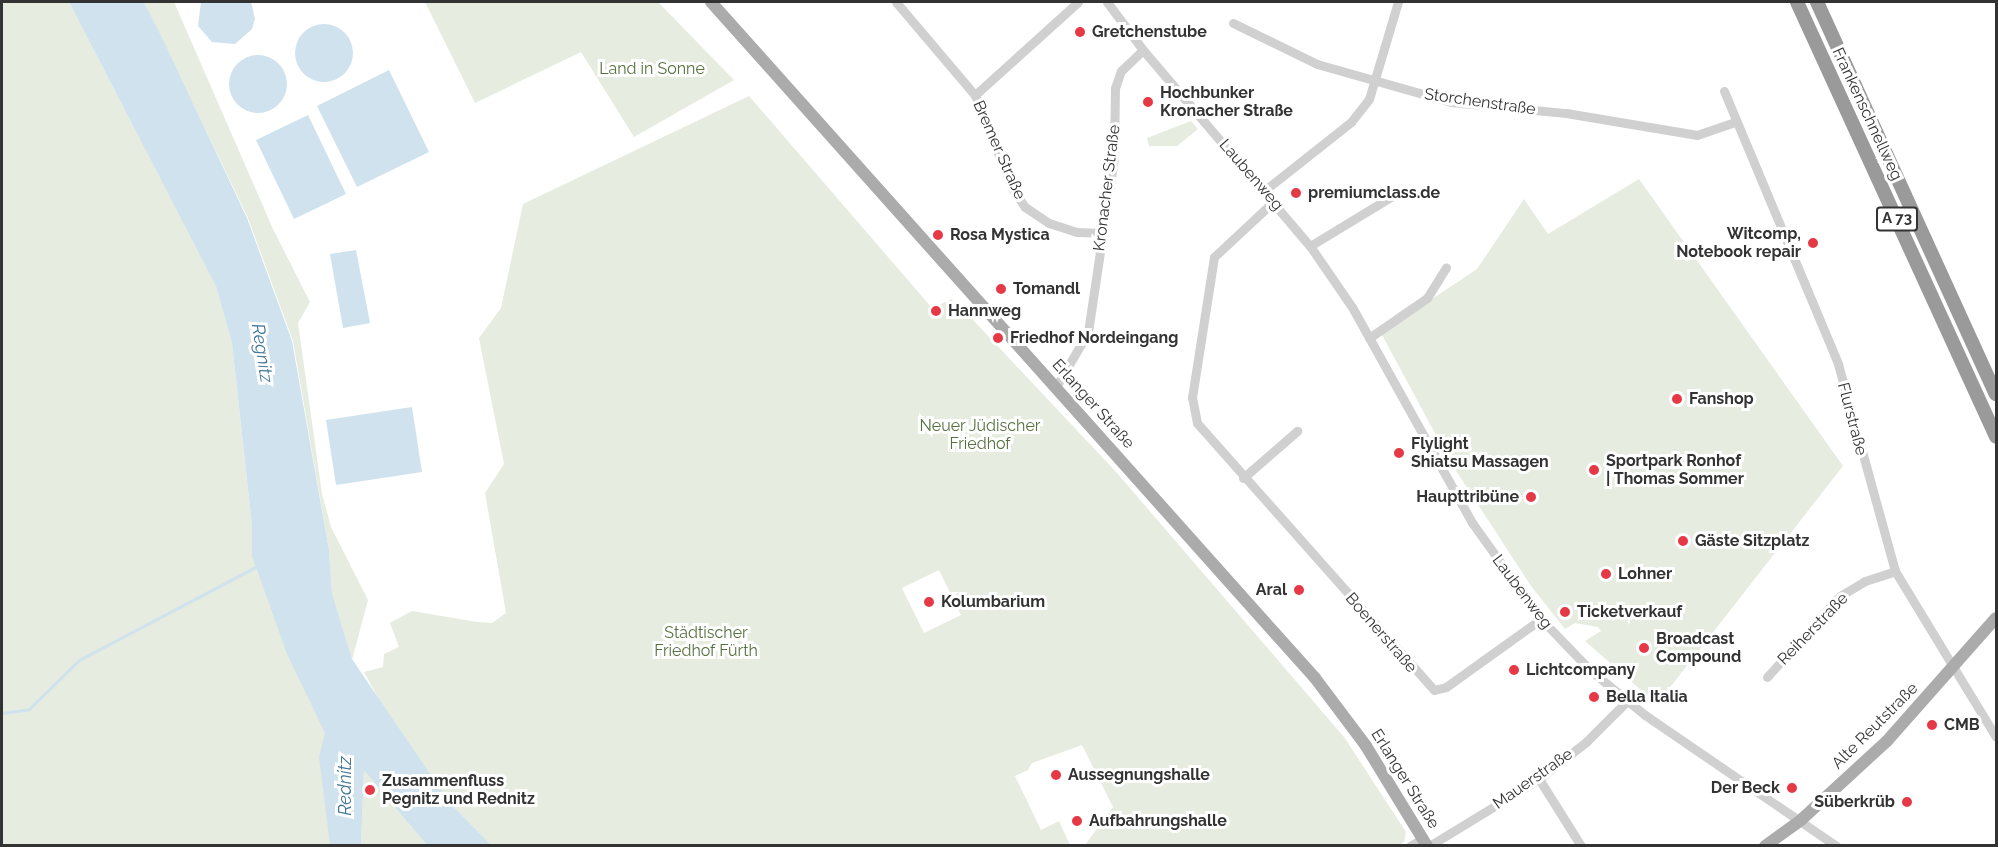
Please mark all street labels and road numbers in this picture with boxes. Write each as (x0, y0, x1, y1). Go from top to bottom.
street label: Frankenschnellweg (1828, 45, 1906, 183)
street label: Storchenstraße (1423, 85, 1537, 119)
street label: Bremer Straße (969, 97, 1029, 203)
street label: Kronacher Straße (1090, 123, 1124, 253)
street label: Laubenweg (1215, 136, 1287, 214)
road number: A 73 (1874, 207, 1920, 231)
street label: Erlanger Straße (1048, 355, 1138, 453)
street label: Flurstraße (1833, 381, 1871, 457)
street label: Laubenweg (1488, 551, 1556, 633)
street label: Boenerstraße (1341, 589, 1421, 677)
street label: Reiherstraße (1774, 589, 1852, 669)
street label: Alte Reutstraße (1828, 679, 1922, 773)
street label: Erlanger Straße (1367, 726, 1443, 832)
street label: Mauerstraße (1489, 745, 1577, 813)

